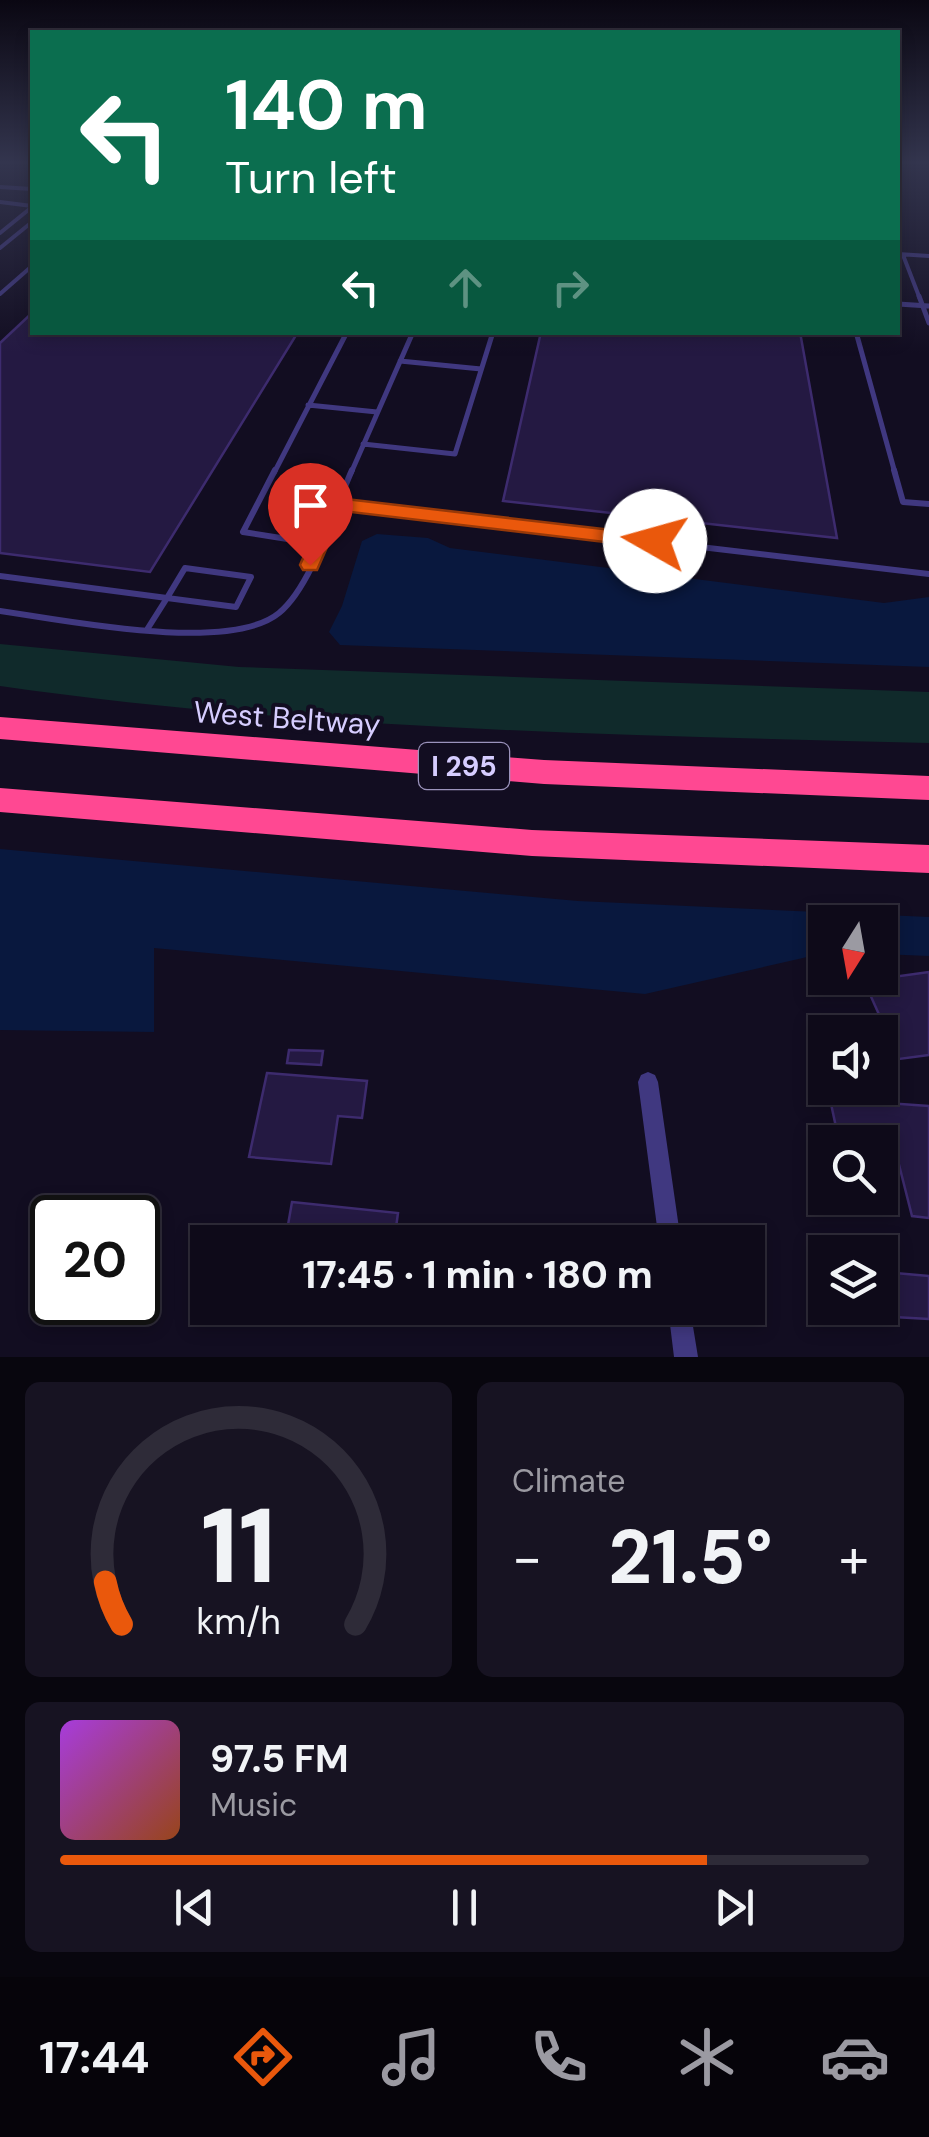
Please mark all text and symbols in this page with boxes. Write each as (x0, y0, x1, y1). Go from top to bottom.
text: 140 m (225, 60, 428, 151)
icon: left (60, 70, 190, 200)
text: Turn left (225, 148, 397, 207)
icon: left (333, 260, 388, 315)
icon: ahead (438, 260, 493, 315)
icon: right (543, 260, 598, 315)
pin (268, 463, 353, 566)
icon: arrive (283, 478, 338, 533)
position arrow (603, 489, 707, 593)
street label: West Beltway (192, 692, 382, 744)
road number: I 295 (419, 743, 509, 789)
north arrow (808, 905, 898, 995)
map controls (808, 905, 898, 1325)
button: sound (808, 1015, 898, 1105)
button: search (808, 1125, 898, 1215)
speed limit sign: 20 (30, 1195, 160, 1325)
button: layers (808, 1235, 898, 1325)
text: 17:45 · 1 min · 180 m (302, 1250, 653, 1300)
text: Climate (512, 1460, 626, 1502)
text: 11 (201, 1479, 276, 1614)
text: 21.5° (608, 1509, 773, 1606)
text: − (512, 1522, 542, 1594)
text: + (839, 1522, 869, 1594)
text: km/h (196, 1599, 281, 1645)
text: 97.5 FM (210, 1734, 349, 1784)
text: Music (210, 1784, 297, 1826)
icon: previous (167, 1880, 222, 1935)
icon: pause (437, 1880, 492, 1935)
icon: next (707, 1880, 762, 1935)
icon: directions (228, 2022, 298, 2092)
icon: music (376, 2022, 446, 2092)
icon: phone (524, 2022, 594, 2092)
icon: climate (672, 2022, 742, 2092)
icon: car (820, 2022, 890, 2092)
text: 17:44 (39, 2028, 150, 2087)

